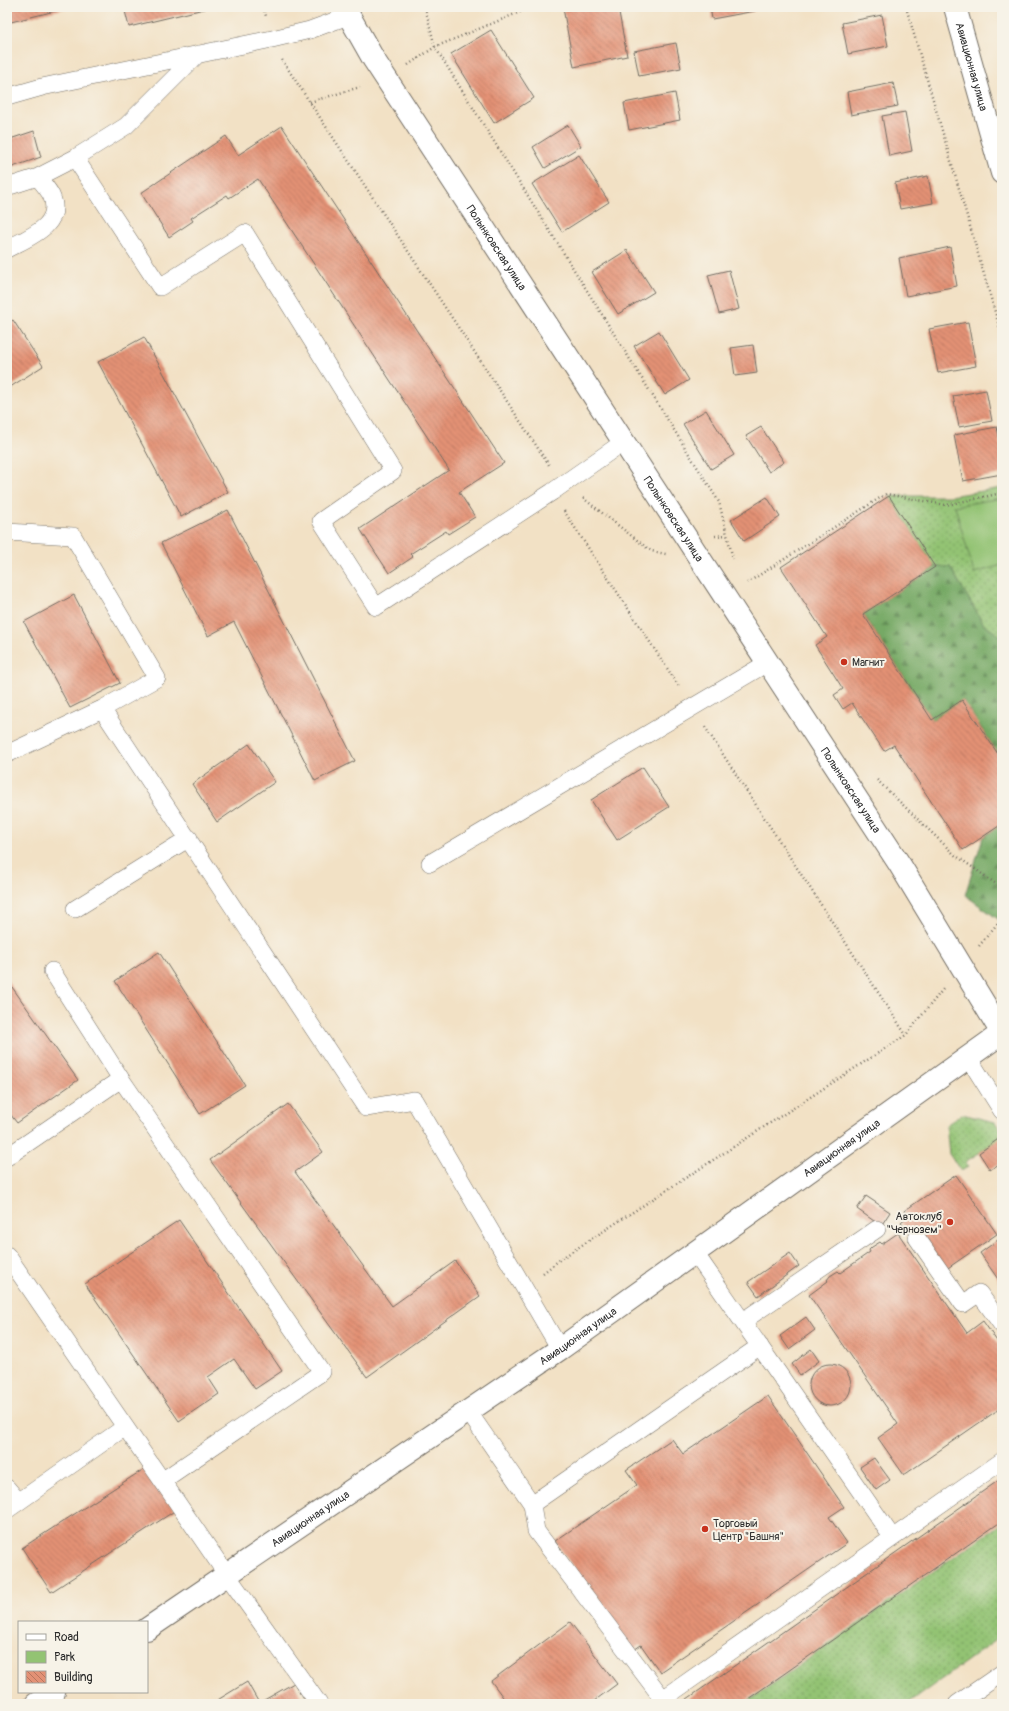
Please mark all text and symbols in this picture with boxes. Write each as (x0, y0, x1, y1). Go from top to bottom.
street label: Авиационная улица (953, 21, 991, 112)
street label: Полынковская улица (464, 202, 529, 293)
street label: Полынковская улица (641, 474, 706, 564)
place label: Магнит (852, 656, 885, 669)
marker: Магнит (839, 657, 849, 667)
street label: Полынковская улица (818, 745, 884, 835)
street label: Авиационная улица (801, 1116, 882, 1180)
place label: Автоклуб "Чернозем" (886, 1210, 943, 1236)
marker: Автоклуб "Чернозем" (945, 1217, 955, 1227)
street label: Авиационная улица (537, 1304, 619, 1368)
street label: Авиационная улица (269, 1487, 352, 1549)
place label: Торговый Центр "Башня" (713, 1517, 784, 1543)
marker: Торговый Центр "Башня" (700, 1524, 710, 1534)
legend (18, 1621, 148, 1693)
text: Road (54, 1630, 79, 1645)
text: Park (54, 1650, 75, 1665)
text: Building (54, 1670, 93, 1685)

